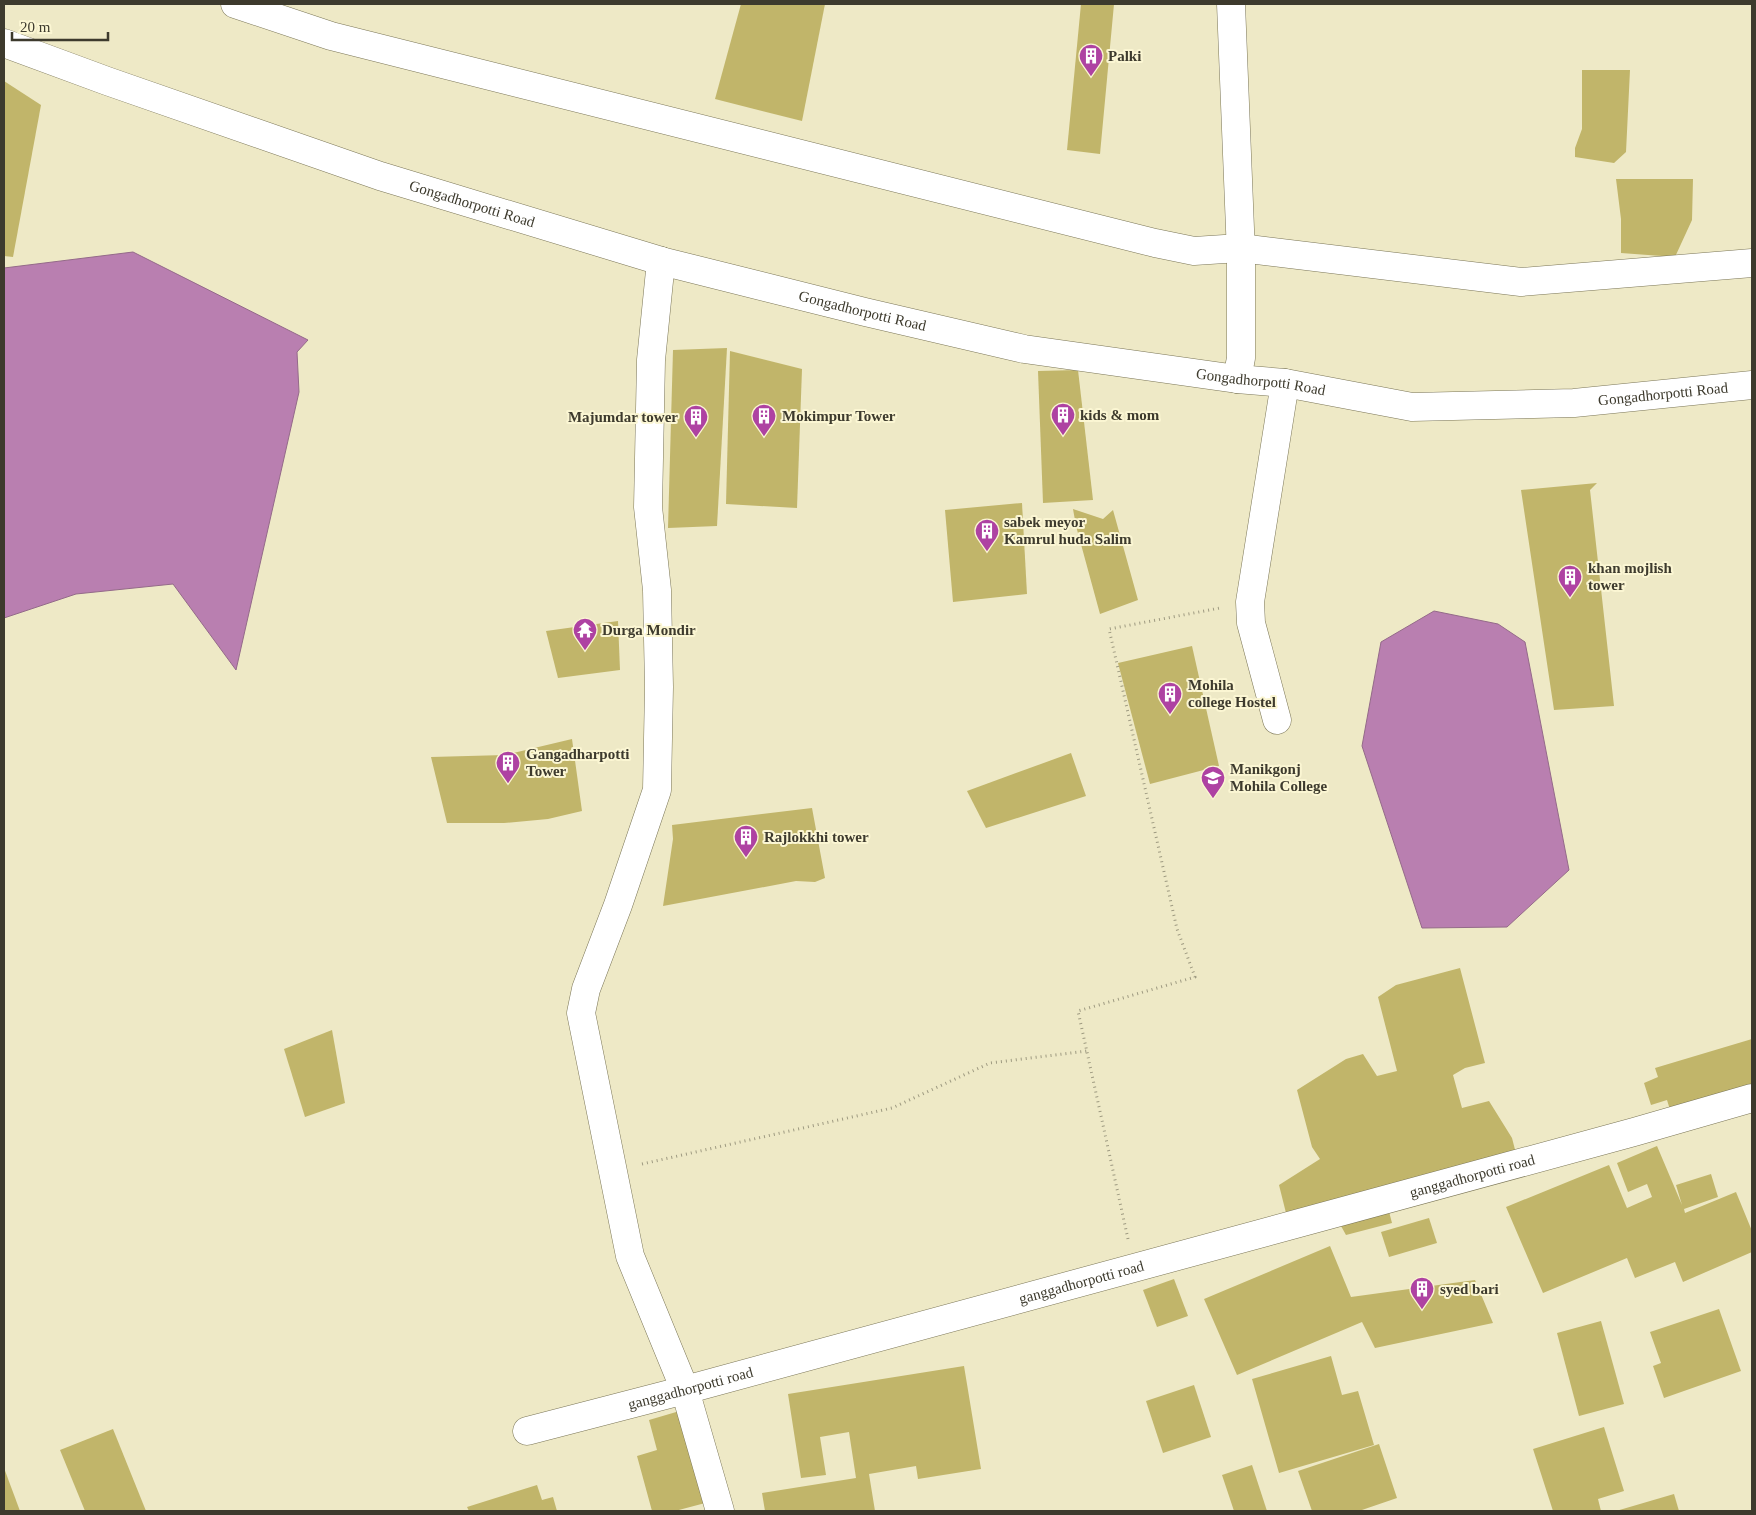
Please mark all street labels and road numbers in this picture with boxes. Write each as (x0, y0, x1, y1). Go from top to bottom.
street label: Gongadhorpotti Road (407, 177, 537, 231)
street label: Gongadhorpotti Road (797, 288, 928, 334)
street label: Gongadhorpotti Road (1195, 365, 1327, 399)
street label: Gongadhorpotti Road (1597, 379, 1729, 409)
street label: ganggadhorpotti road (1408, 1151, 1537, 1201)
street label: ganggadhorpotti road (1017, 1257, 1146, 1307)
street label: ganggadhorpotti road (626, 1364, 755, 1412)

